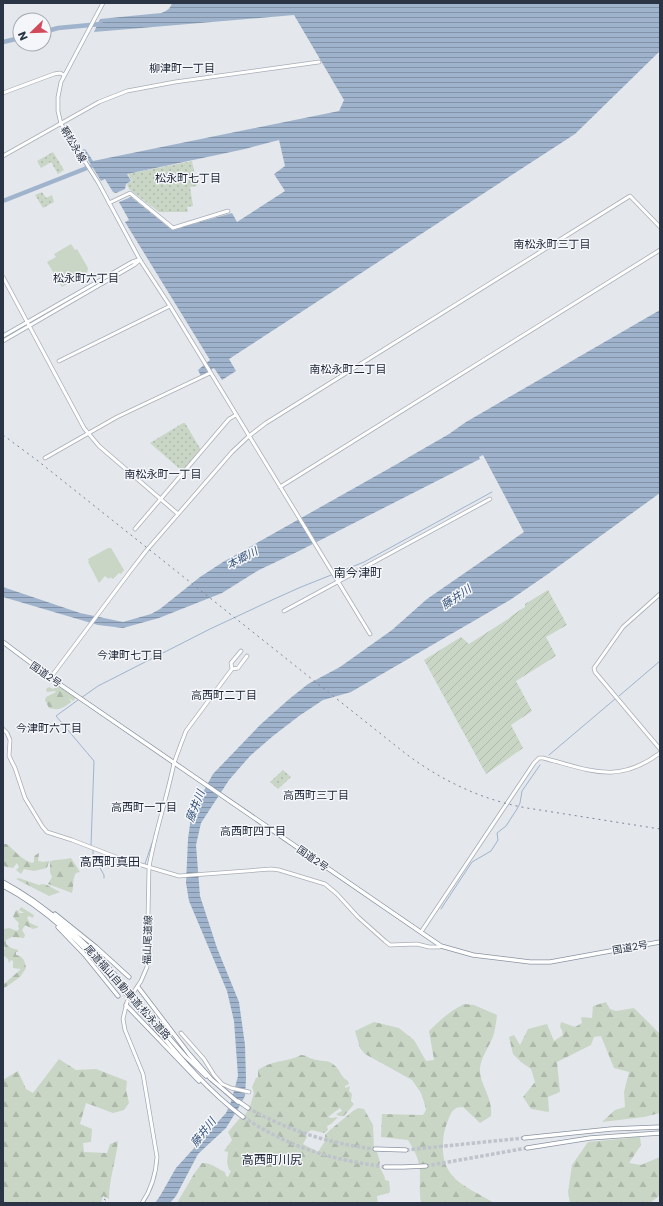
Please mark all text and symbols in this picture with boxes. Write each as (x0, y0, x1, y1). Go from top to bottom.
north arrow (12, 12, 52, 52)
text: N (14, 29, 32, 43)
district label: 柳津町一丁目 (149, 60, 215, 76)
street label: 鞆松永線 (57, 123, 90, 165)
district label: 松永町七丁目 (155, 170, 221, 186)
district label: 南松永町三丁目 (514, 236, 591, 252)
district label: 松永町六丁目 (53, 270, 119, 286)
district label: 南松永町二丁目 (310, 361, 387, 377)
district label: 南松永町一丁目 (125, 466, 202, 482)
water label: 本郷川 (224, 543, 261, 573)
district label: 南今津町 (334, 564, 382, 581)
water label: 藤井川 (438, 581, 475, 613)
district label: 今津町七丁目 (97, 647, 163, 663)
street label: 国道2号 (27, 658, 65, 691)
district label: 高西町二丁目 (191, 687, 257, 703)
district label: 今津町六丁目 (16, 720, 82, 736)
water label: 藤井川 (182, 787, 209, 824)
district label: 高西町三丁目 (283, 787, 349, 803)
district label: 高西町一丁目 (111, 799, 177, 815)
district label: 高西町四丁目 (220, 823, 286, 839)
street label: 国道2号 (294, 842, 332, 875)
district label: 高西町真田 (80, 853, 140, 870)
street label: 福山尾道線 (139, 915, 156, 965)
street label: 国道2号 (611, 937, 649, 958)
street label: 尾道福山自動車道;松永道路 (81, 942, 174, 1043)
water label: 藤井川 (187, 1113, 220, 1150)
district label: 高西町川尻 (242, 1151, 302, 1168)

